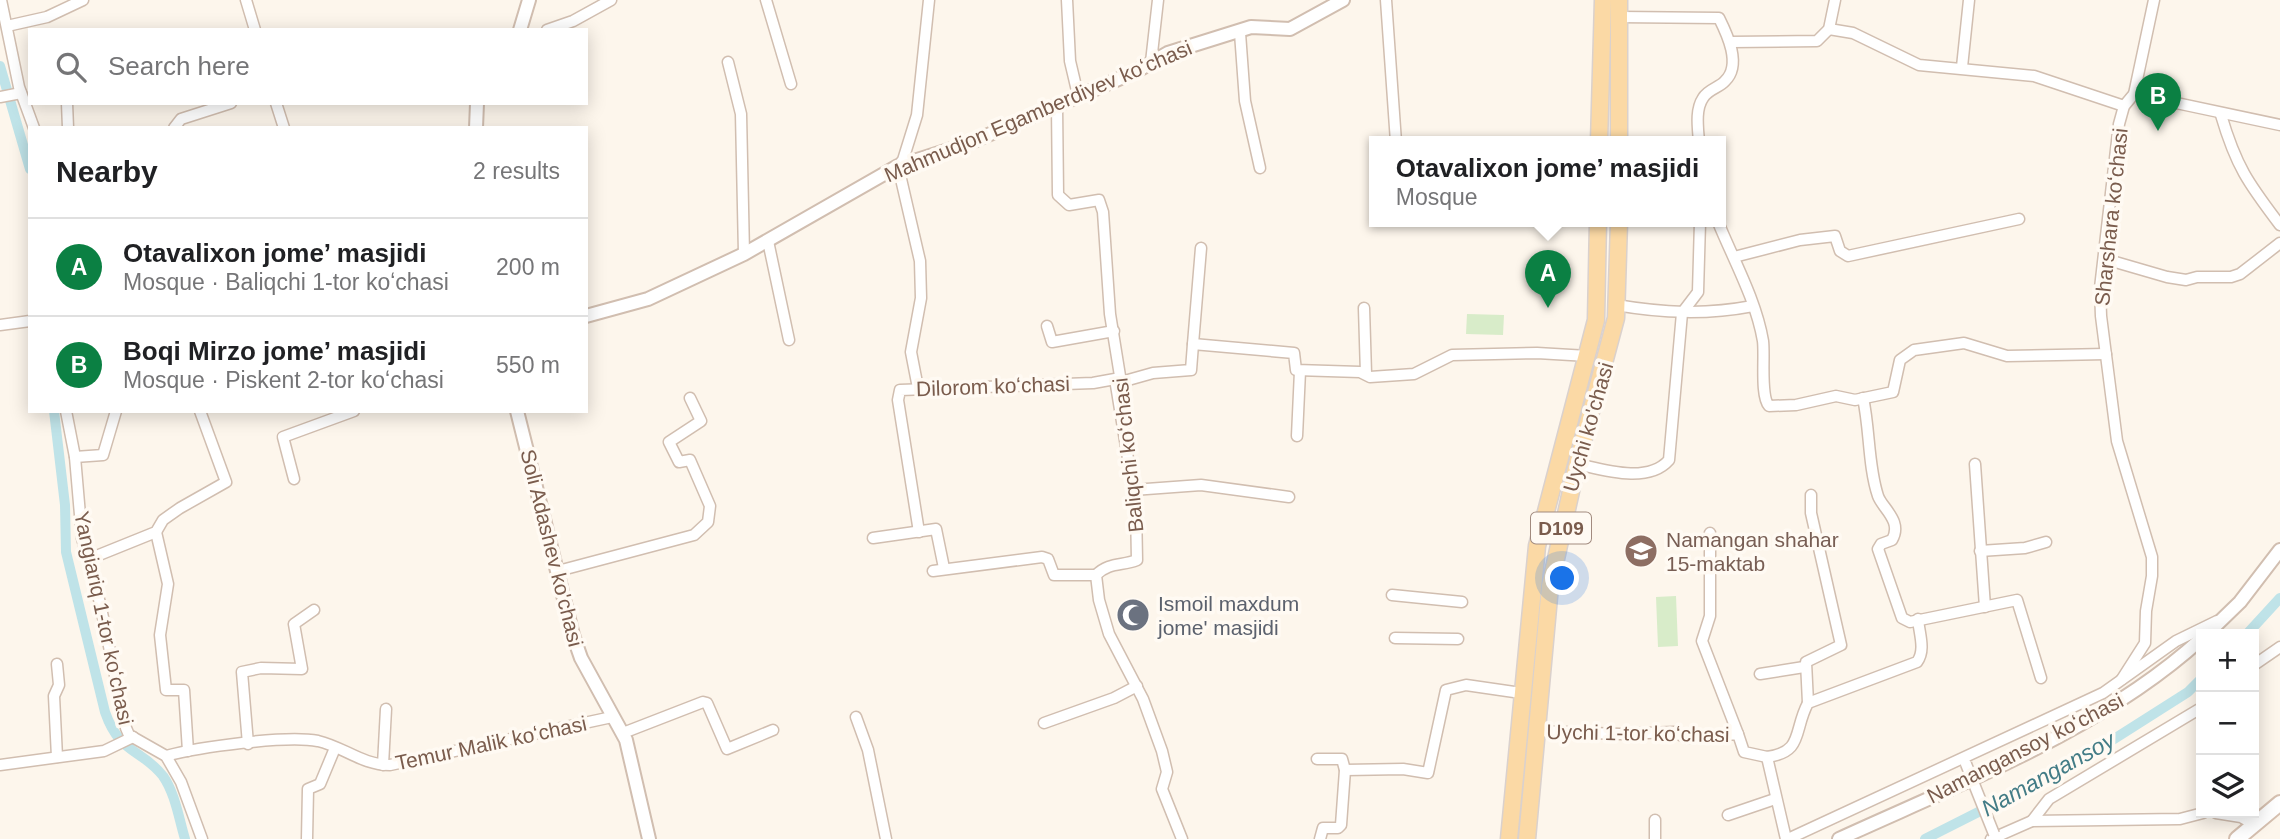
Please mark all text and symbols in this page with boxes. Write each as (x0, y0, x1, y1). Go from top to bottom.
search box (28, 28, 588, 105)
street label: Mahmudjon Egamberdiyev koʻchasi (881, 36, 1195, 186)
icon: search (52, 48, 90, 86)
text: Search here (108, 51, 250, 81)
pin: B (2135, 73, 2181, 131)
street label: Sharshara koʻchasi (2090, 127, 2132, 307)
popup (1369, 136, 1726, 227)
text: Otavalixon jome’ masjidi (1396, 153, 1699, 183)
text: Nearby (56, 155, 158, 188)
text: 2 results (473, 158, 560, 184)
text: Mosque (1396, 184, 1478, 210)
text: Otavalixon jome’ masjidi (123, 238, 426, 268)
pin: A (1525, 250, 1571, 308)
text: A (71, 254, 87, 280)
text: 200 m (496, 254, 560, 280)
text: Mosque · Baliqchi 1-tor koʻchasi (123, 269, 449, 295)
text: Boqi Mirzo jome’ masjidi (123, 336, 426, 366)
text: B (71, 352, 87, 378)
text: 550 m (496, 352, 560, 378)
street label: Uychi ko'chasi (1559, 360, 1617, 494)
text: Mosque · Piskent 2-tor koʻchasi (123, 367, 444, 393)
street label: Dilorom koʻchasi (916, 372, 1070, 400)
street label: Baliqchi koʻchasi (1108, 377, 1148, 533)
street label: Soli Adashev ko'chasi (516, 447, 588, 649)
street label: Yangiariq 1-tor koʻchasi (70, 509, 138, 727)
road number: D109 (1531, 512, 1591, 544)
place label: Namangan shahar 15-maktab (1666, 528, 1839, 575)
school or university icon: Namangan shahar 15-maktab (1622, 532, 1660, 570)
your location (1545, 561, 1579, 595)
place label: Ismoil maxdum jome' masjidi (1157, 592, 1299, 639)
mosque icon: Ismoil maxdum jome' masjidi (1114, 596, 1152, 634)
map controls (2196, 629, 2259, 818)
button: + (2196, 629, 2259, 692)
street label: Namangansoy koʻchasi (1923, 687, 2127, 809)
button: − (2196, 692, 2259, 755)
street label: Temur Malik koʻchasi (393, 711, 589, 775)
street label: Uychi 1-tor koʻchasi (1546, 720, 1730, 746)
water label: Namangansoy (1976, 726, 2120, 822)
button: layers (2196, 755, 2259, 818)

